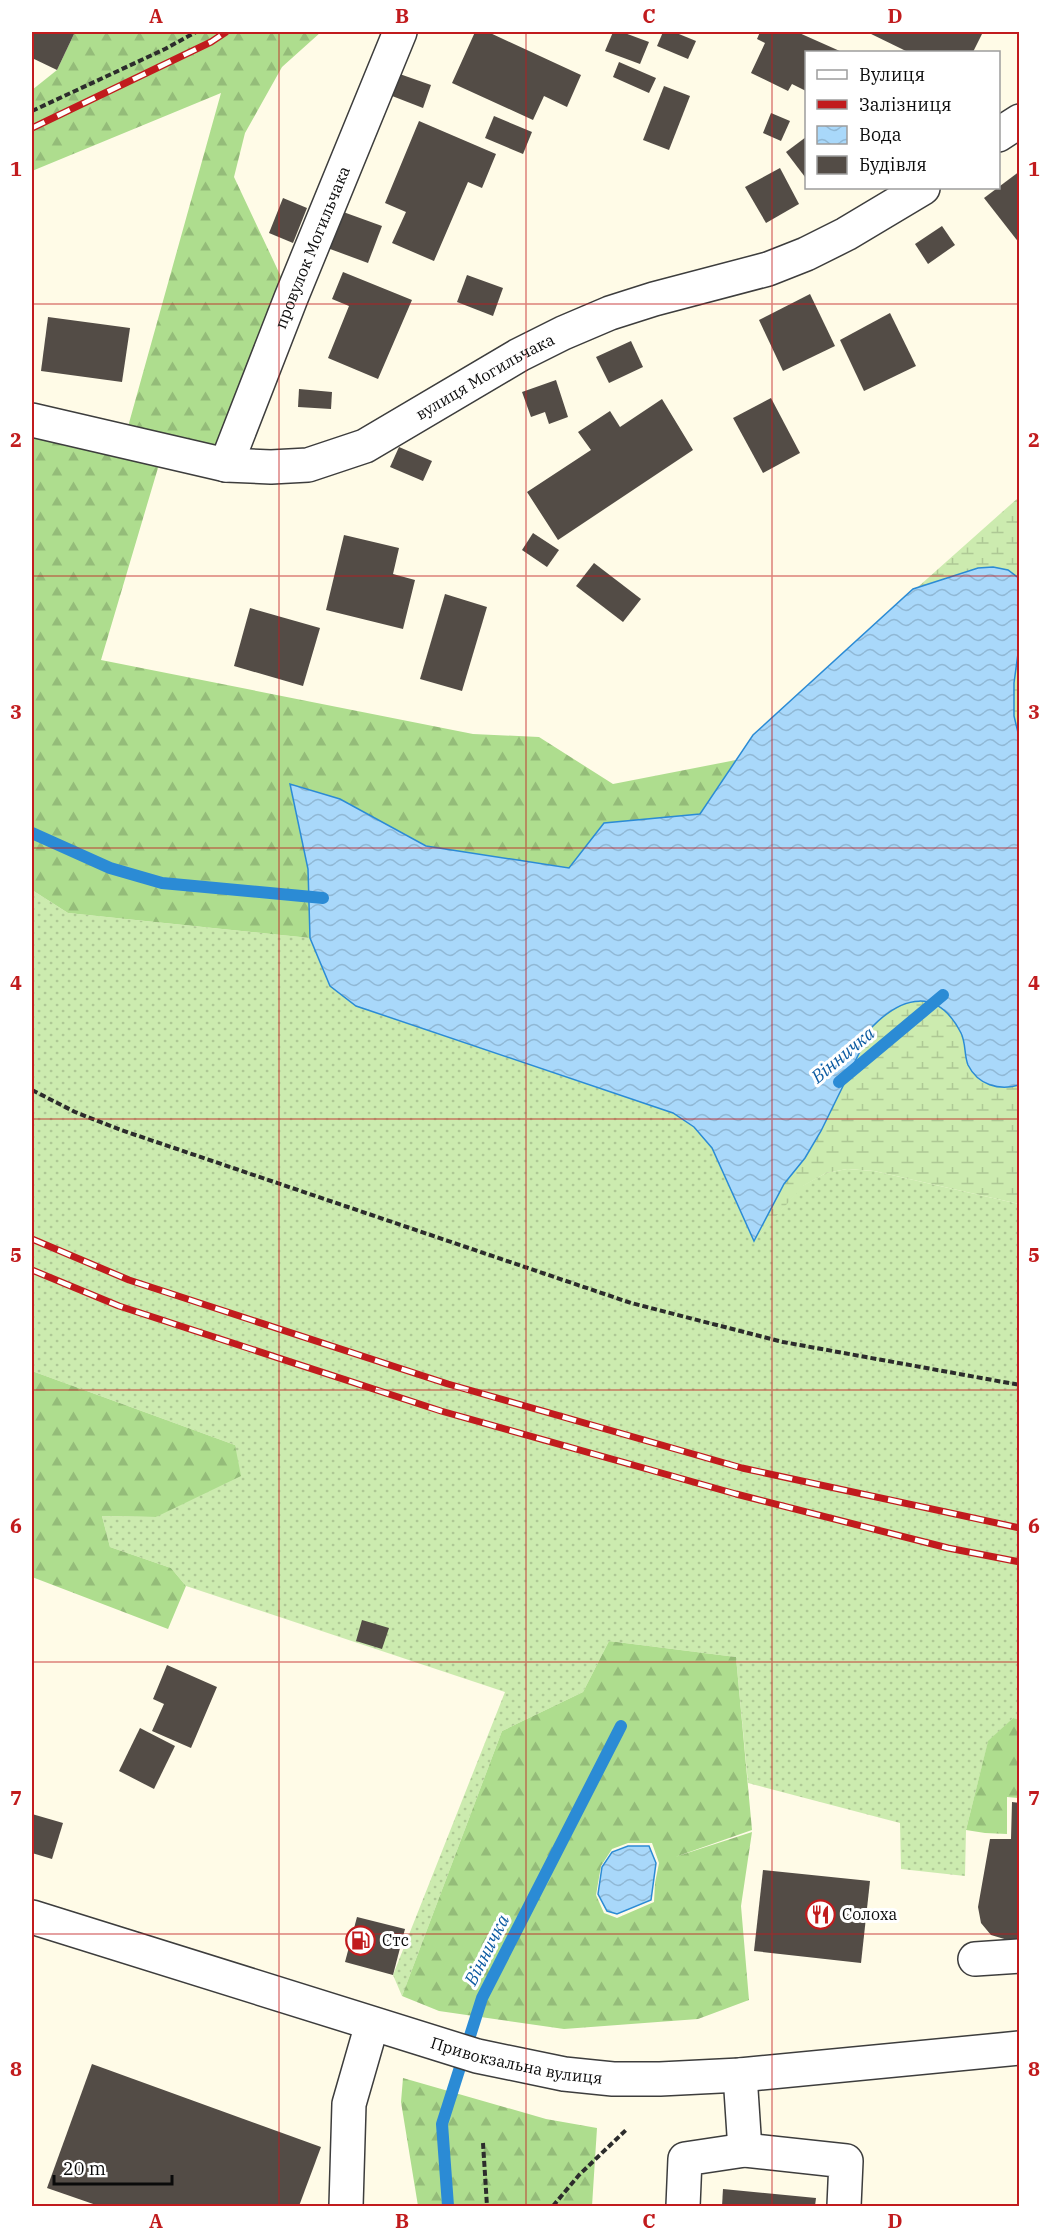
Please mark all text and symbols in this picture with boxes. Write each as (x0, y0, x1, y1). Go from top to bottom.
text: A (149, 2, 163, 29)
text: B (395, 2, 409, 29)
text: C (642, 2, 656, 29)
text: D (887, 2, 903, 29)
legend (805, 51, 1000, 189)
text: Вулиця (859, 63, 925, 86)
text: Залізниця (859, 93, 952, 116)
text: Вода (859, 123, 902, 146)
text: Будівля (859, 153, 927, 176)
text: 1 (10, 155, 22, 182)
text: 1 (1028, 155, 1040, 182)
street label: провулок Могильчака (270, 163, 354, 332)
street label: вулиця Могильчака (412, 329, 558, 424)
text: 2 (10, 426, 22, 453)
text: 2 (1028, 426, 1040, 453)
text: 3 (10, 698, 22, 725)
text: 3 (1028, 698, 1040, 725)
text: 4 (10, 969, 22, 996)
text: 4 (1028, 969, 1040, 996)
water label: Вінничка (805, 1021, 879, 1089)
text: 5 (10, 1241, 22, 1268)
text: 5 (1028, 1241, 1040, 1268)
text: 6 (10, 1512, 22, 1539)
text: 6 (1028, 1512, 1040, 1539)
text: 7 (10, 1784, 22, 1811)
text: 7 (1028, 1784, 1040, 1811)
restaurant icon: Солоха (805, 1898, 837, 1930)
place label: Солоха (842, 1904, 898, 1924)
water label: Вінничка (459, 1910, 514, 1990)
fuel station icon: Стс (345, 1924, 377, 1956)
place label: Стс (382, 1930, 409, 1950)
street label: Привокзальна вулиця (428, 2032, 604, 2088)
text: 8 (10, 2055, 22, 2082)
text: 8 (1028, 2055, 1040, 2082)
scale bar (54, 2148, 172, 2186)
text: 20 m (63, 2157, 106, 2180)
text: A (149, 2207, 163, 2234)
text: B (395, 2207, 409, 2234)
text: C (642, 2207, 656, 2234)
text: D (887, 2207, 903, 2234)

